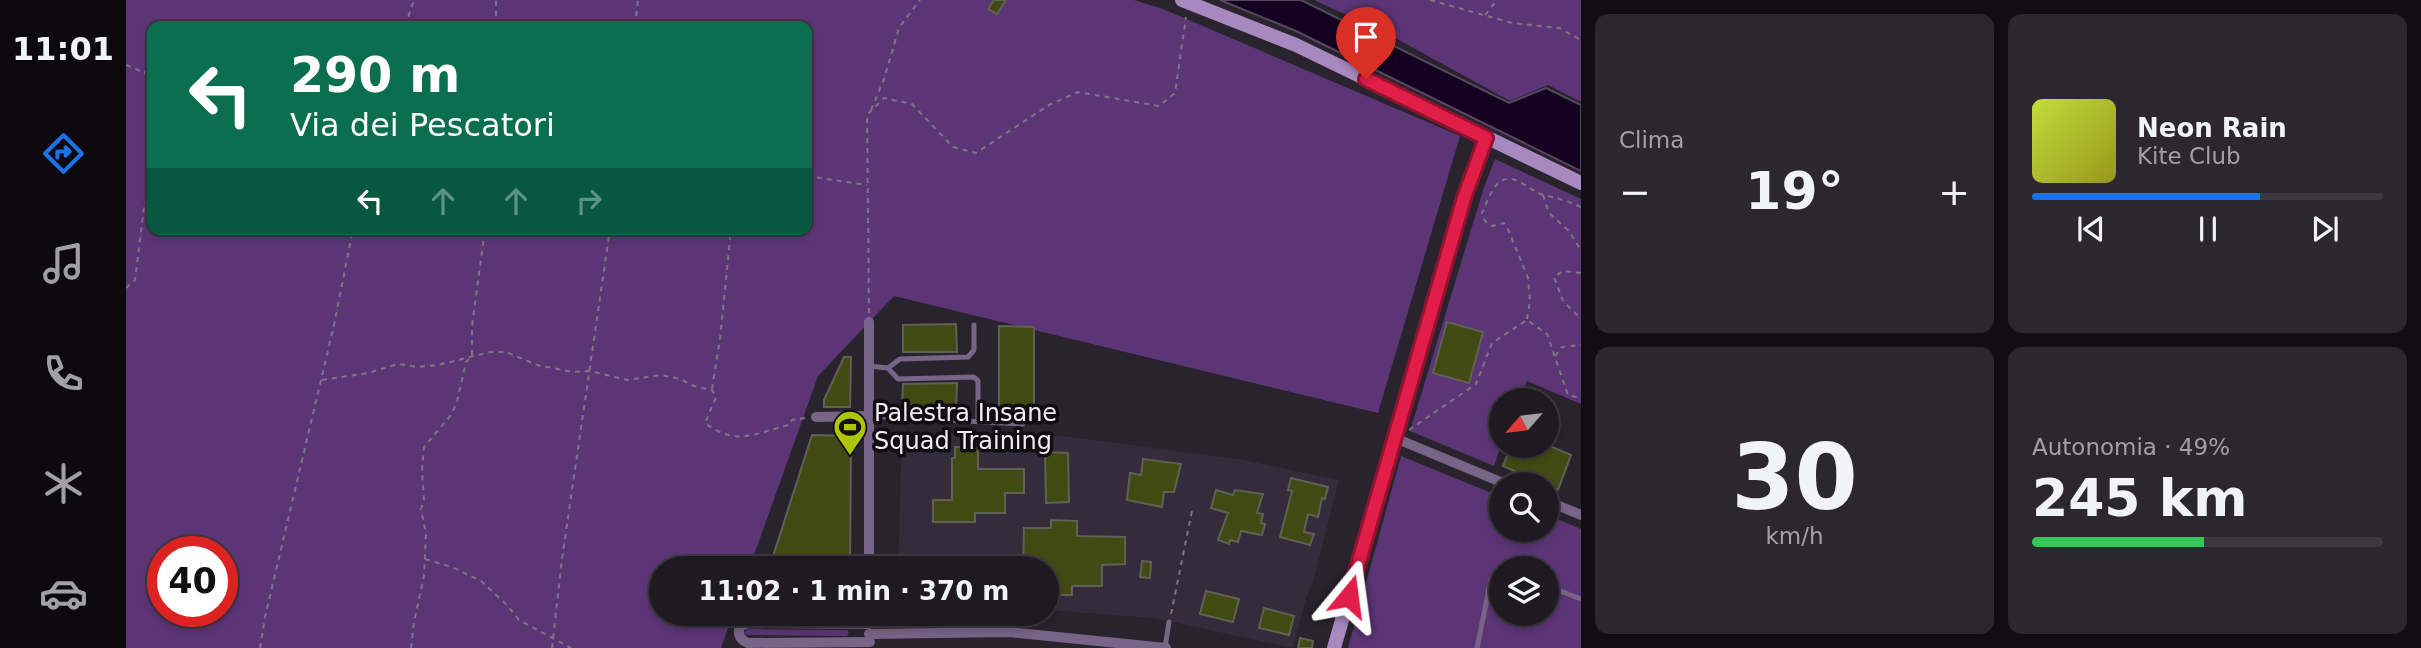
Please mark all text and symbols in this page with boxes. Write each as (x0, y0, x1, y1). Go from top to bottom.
pin (1336, 7, 1396, 79)
icon: arrive (1347, 18, 1385, 56)
text: 11:01 (12, 30, 114, 68)
text: 290 m (290, 47, 460, 104)
icon: left (175, 49, 266, 140)
text: Via dei Pescatori (290, 106, 555, 144)
text: Neon Rain (2137, 113, 2287, 143)
text: Clima (1619, 127, 1684, 153)
icon: directions (39, 129, 88, 178)
text: Kite Club (2137, 143, 2241, 169)
text: 19° (1745, 161, 1844, 221)
text: − (1619, 170, 1651, 214)
text: + (1938, 170, 1970, 214)
icon: left (351, 182, 389, 220)
icon: ahead (424, 182, 462, 220)
icon: ahead (497, 182, 535, 220)
icon: right (570, 182, 608, 220)
icon: previous (2072, 210, 2110, 248)
icon: pause (2189, 210, 2227, 248)
icon: next (2306, 210, 2344, 248)
icon: music (39, 239, 88, 288)
icon: phone (39, 349, 88, 398)
north arrow (1489, 388, 1559, 458)
map controls (1489, 388, 1559, 626)
place label: Palestra Insane Squad Training (874, 399, 1057, 455)
sports icon: Palestra Insane Squad Training (831, 408, 869, 457)
text: 30 (1731, 425, 1858, 530)
text: Autonomia · 49% (2032, 434, 2230, 460)
icon: climate (39, 459, 88, 508)
text: 245 km (2032, 468, 2247, 528)
button: search (1489, 472, 1559, 542)
text: km/h (1765, 523, 1824, 549)
speed limit sign: 40 (147, 536, 238, 627)
button: layers (1489, 556, 1559, 626)
position arrow (1312, 559, 1386, 633)
icon: car (39, 569, 88, 618)
text: 11:02 · 1 min · 370 m (699, 576, 1009, 606)

